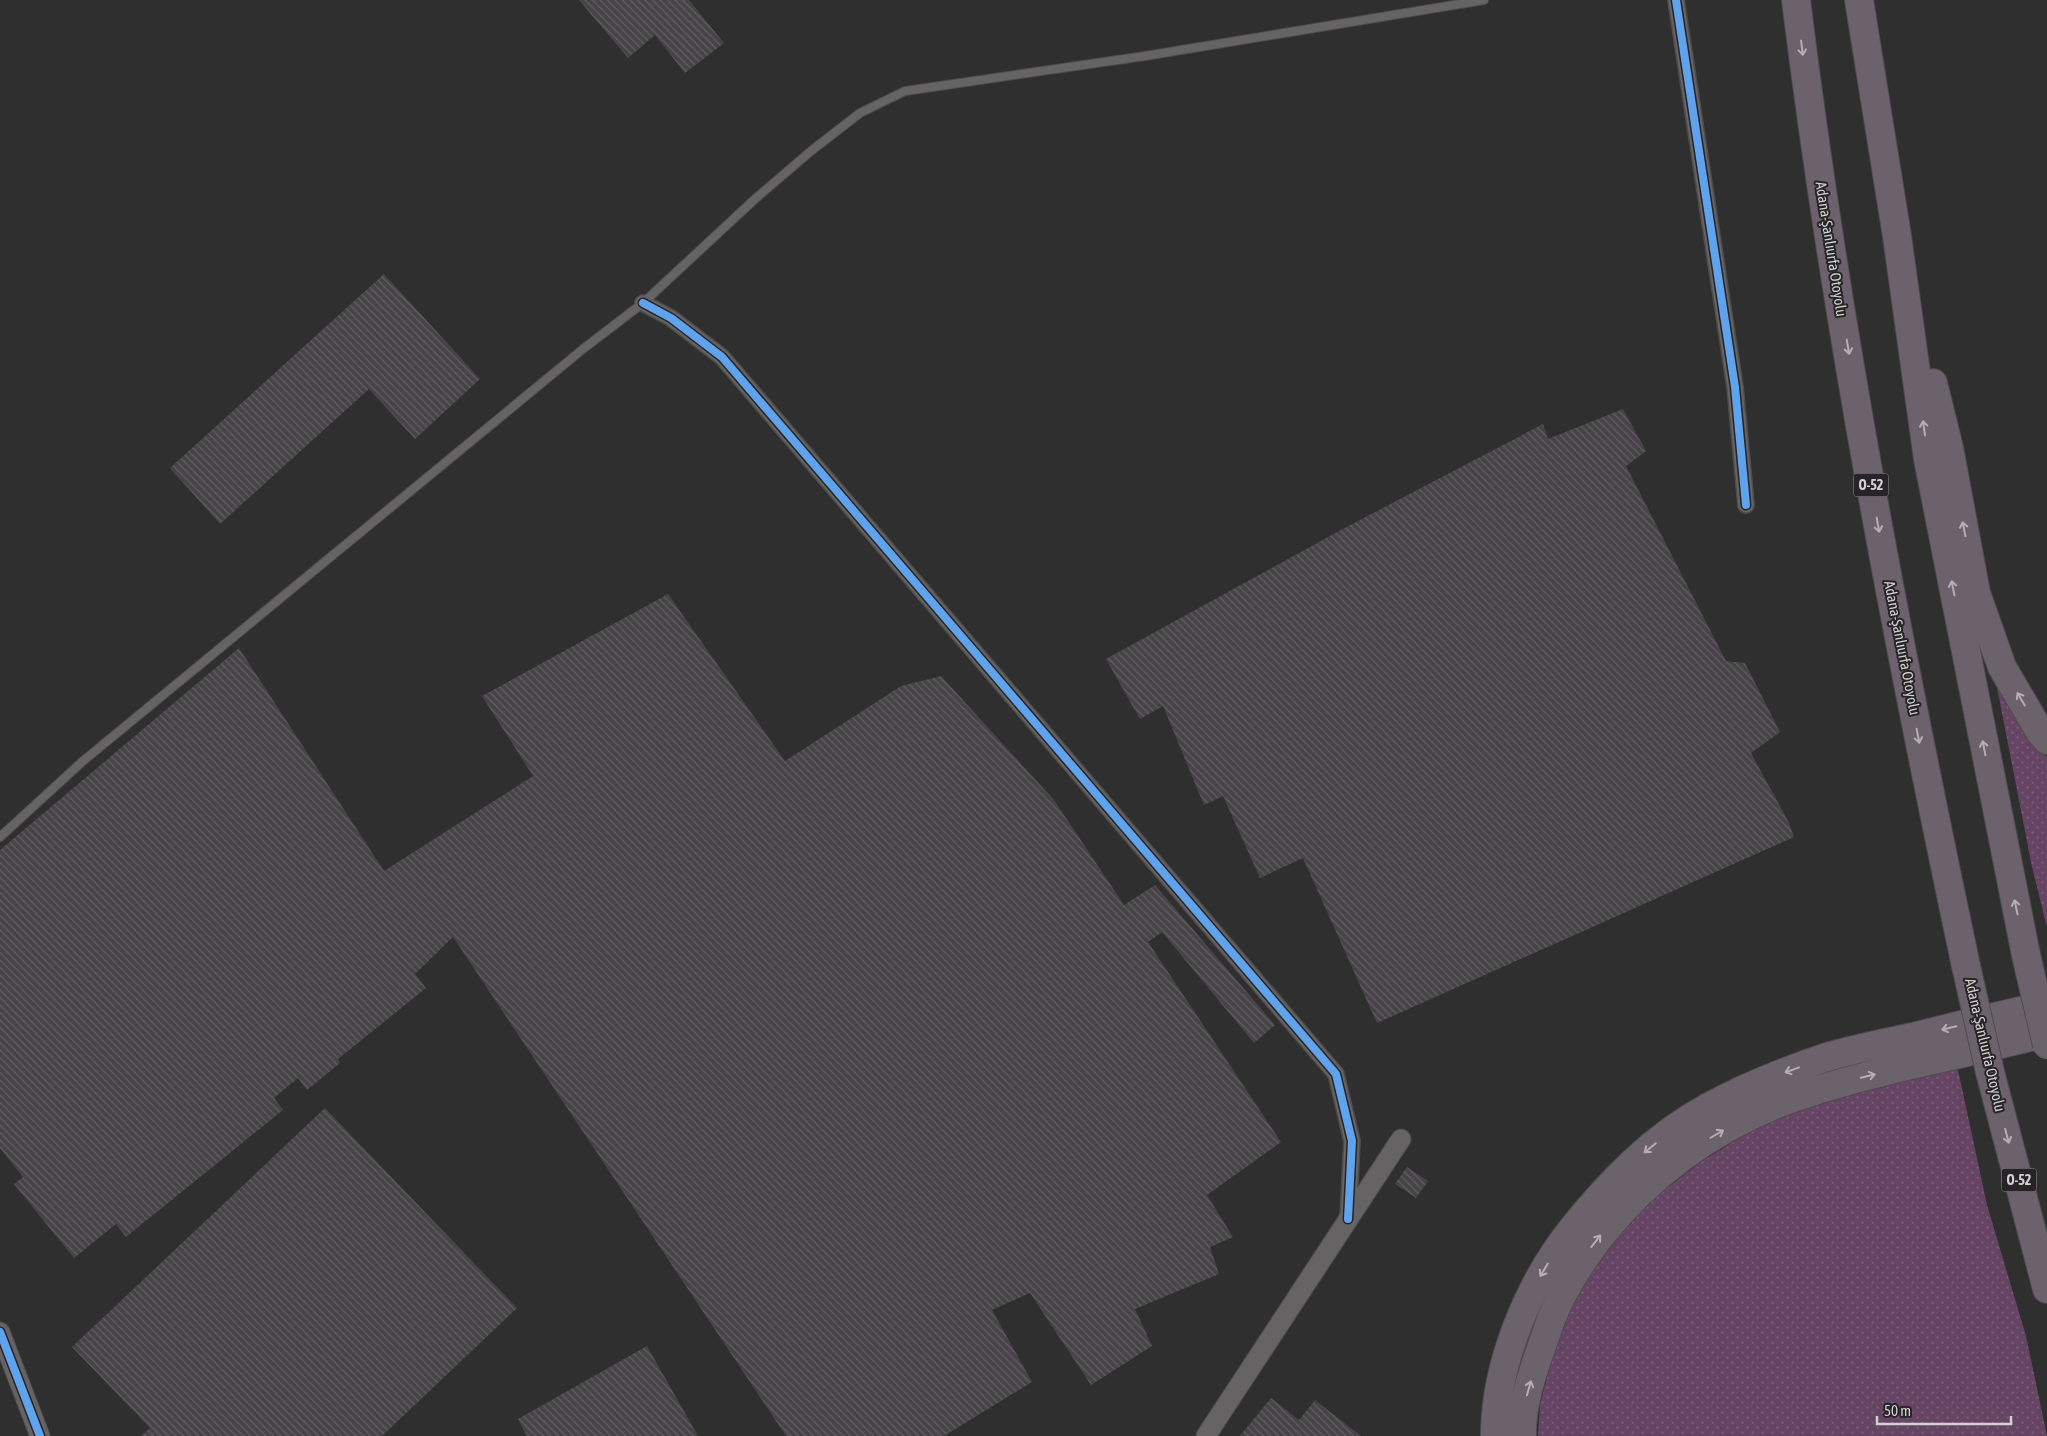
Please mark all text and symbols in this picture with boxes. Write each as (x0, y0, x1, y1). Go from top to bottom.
one-way arrow (1797, 40, 1807, 56)
street label: Adana-Şanlıurfa Otoyolu (1812, 180, 1851, 318)
one-way arrow (1843, 339, 1853, 355)
one-way arrow (1918, 421, 1928, 437)
road number: O-52 (1854, 474, 1888, 496)
one-way arrow (1874, 516, 1884, 532)
one-way arrow (1959, 522, 1969, 538)
street label: Adana-Şanlıurfa Otoyolu (1881, 579, 1924, 716)
one-way arrow (1948, 580, 1957, 596)
one-way arrow (2015, 692, 2025, 707)
one-way arrow (1914, 728, 1924, 744)
one-way arrow (1979, 740, 1989, 756)
one-way arrow (2011, 899, 2021, 915)
street label: Adana-Şanlıurfa Otoyolu (1962, 977, 2009, 1113)
one-way arrow (1941, 1024, 1957, 1033)
one-way arrow (1784, 1066, 1800, 1075)
one-way arrow (1859, 1071, 1875, 1080)
one-way arrow (2003, 1128, 2012, 1144)
one-way arrow (1709, 1129, 1723, 1139)
one-way arrow (1644, 1142, 1657, 1153)
road number: O-52 (2002, 1168, 2036, 1192)
one-way arrow (1591, 1235, 1602, 1248)
one-way arrow (1538, 1262, 1548, 1276)
one-way arrow (1525, 1380, 1534, 1396)
scale bar (1877, 1394, 2011, 1426)
text: 50 m (1884, 1402, 1911, 1419)

